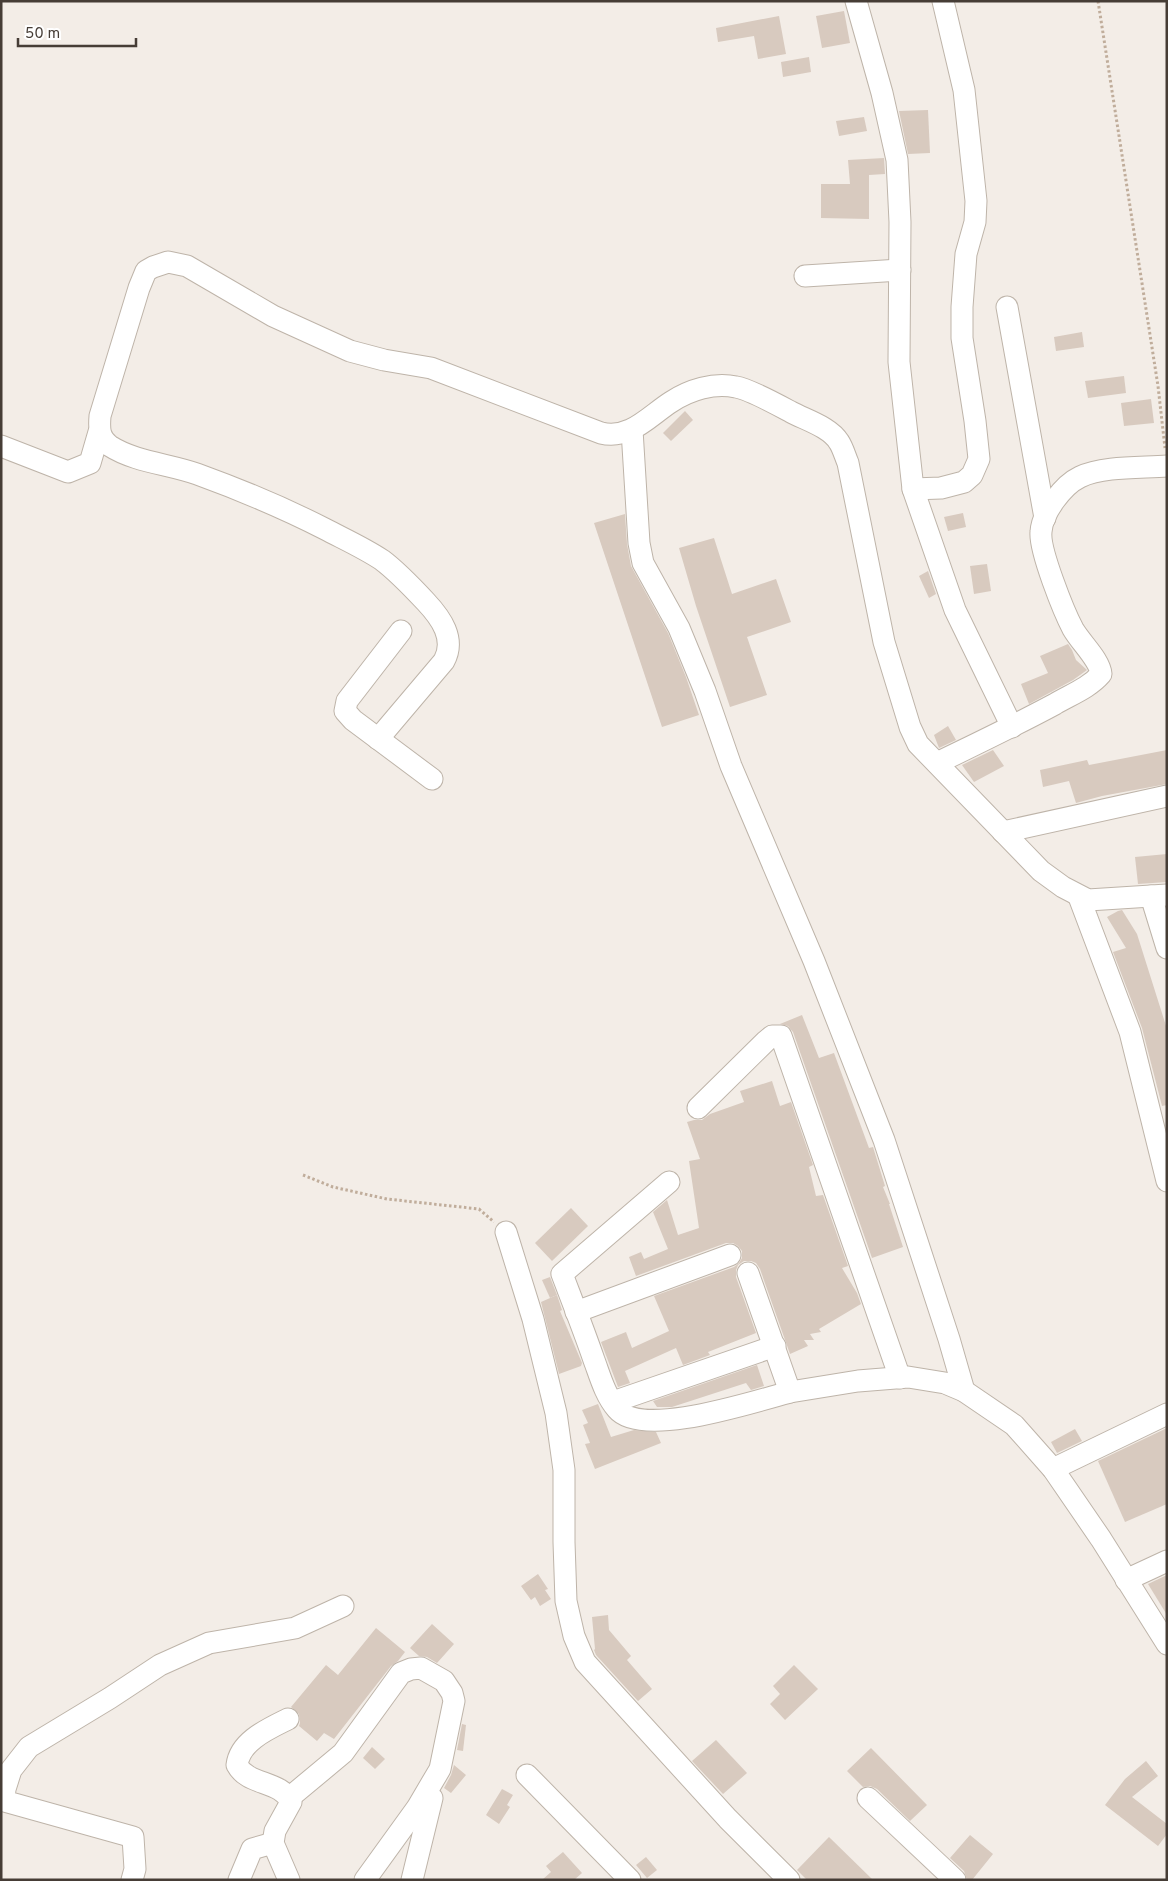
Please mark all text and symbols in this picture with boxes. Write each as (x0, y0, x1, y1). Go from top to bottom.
scale bar (18, 15, 135, 47)
text: 50 m (25, 25, 60, 44)

